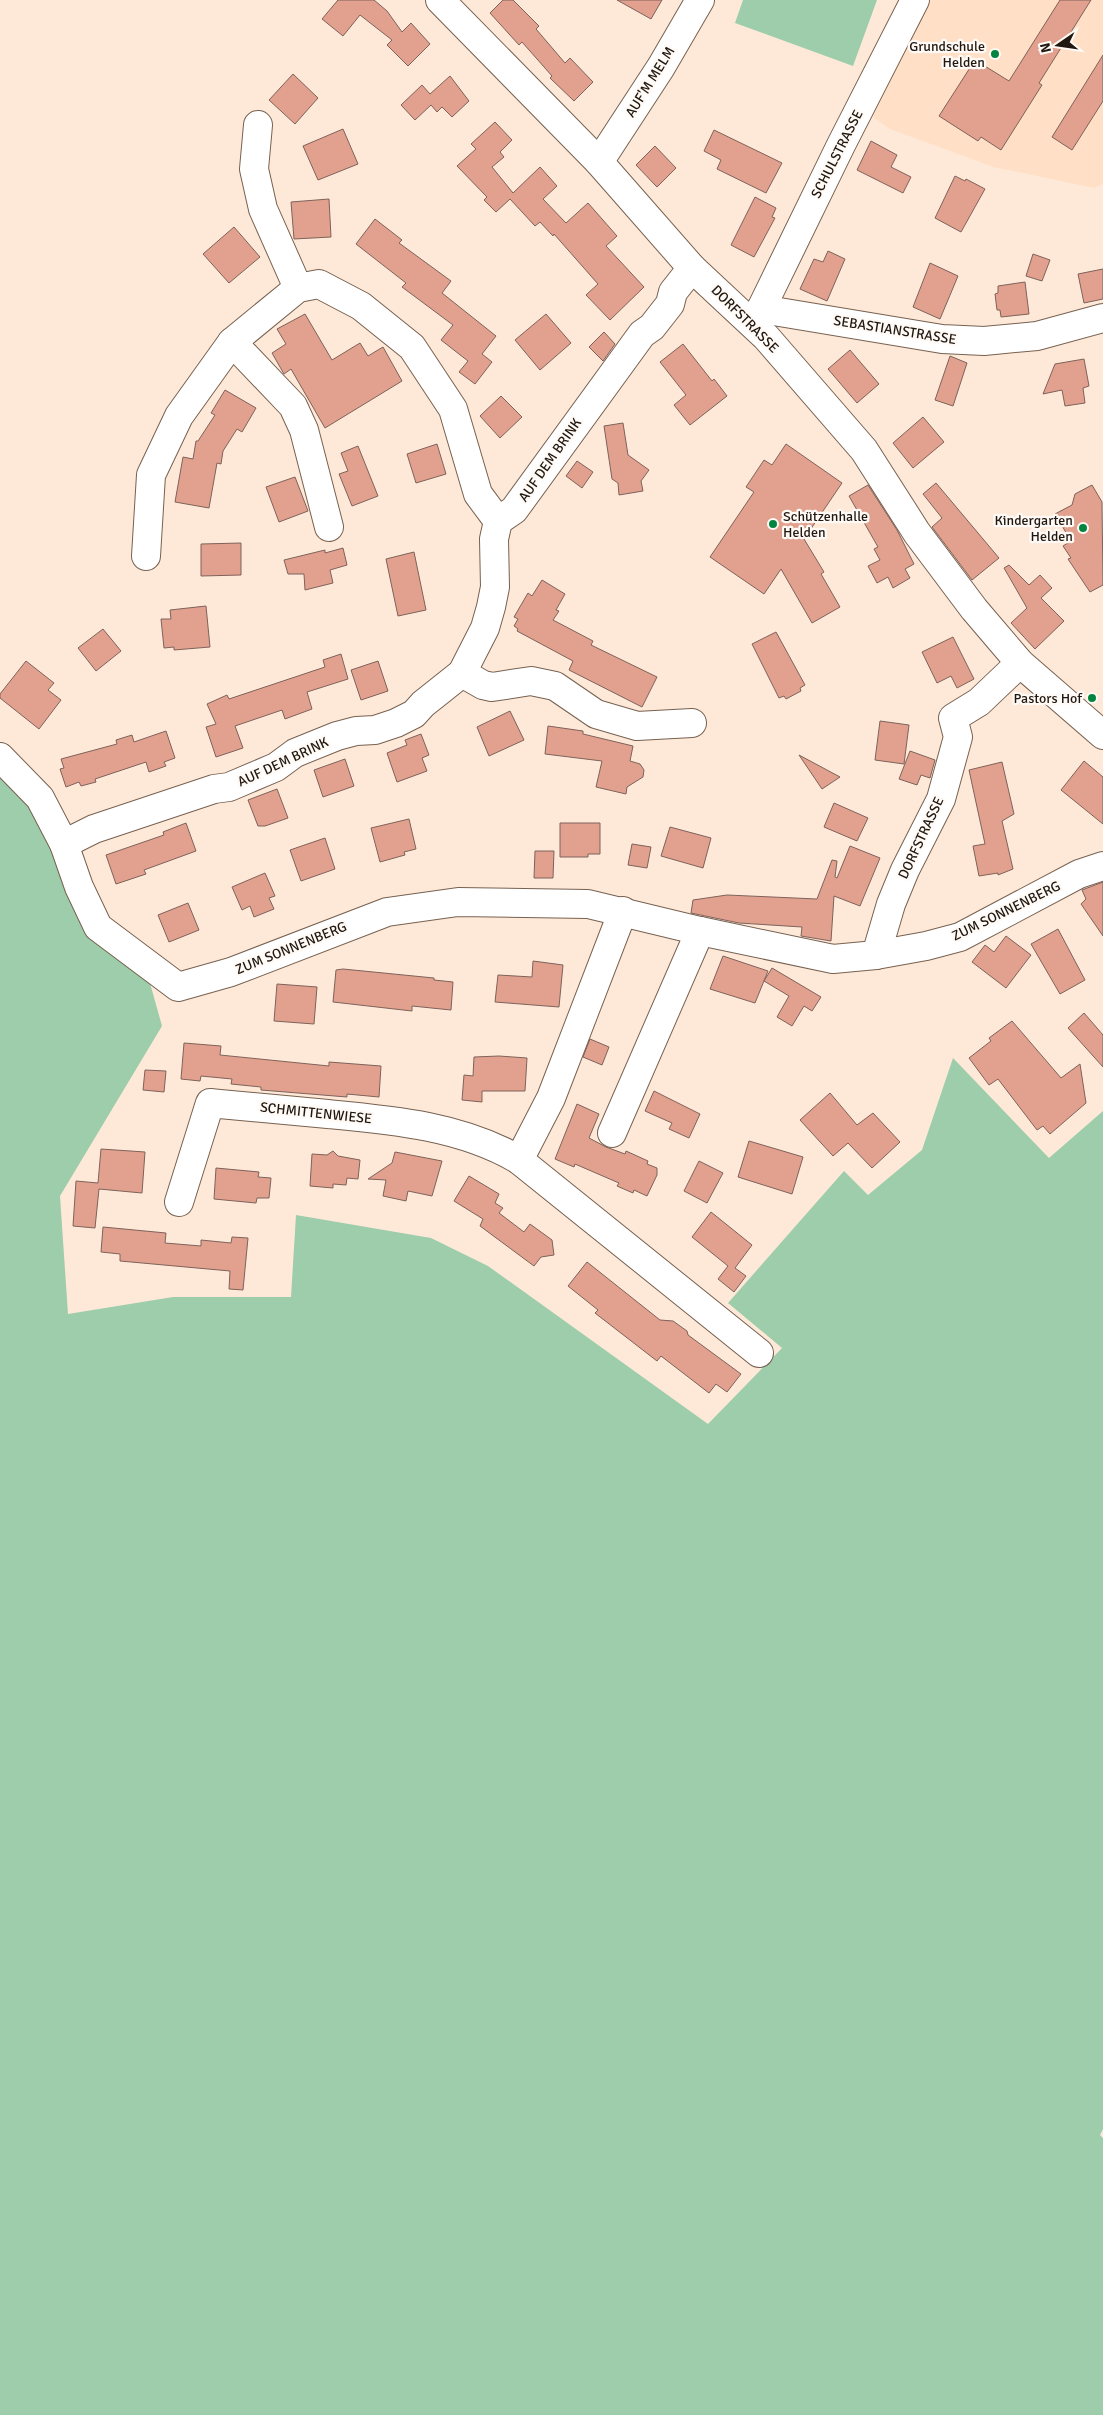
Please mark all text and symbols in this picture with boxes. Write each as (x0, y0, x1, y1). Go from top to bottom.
north arrow (1033, 20, 1083, 70)
place label: Grundschule Helden (909, 38, 985, 71)
text: N (1036, 41, 1055, 54)
street label: AUF'M MELM (622, 44, 678, 120)
marker: Grundschule Helden (989, 48, 1001, 60)
street label: SCHULSTRASSE (807, 107, 867, 201)
street label: DORFSTRASSE (708, 282, 782, 356)
street label: SEBASTIANSTRASSE (832, 312, 958, 348)
street label: AUF DEM BRINK (515, 414, 586, 505)
place label: Schützenhalle Helden (783, 508, 868, 541)
place label: Kindergarten Helden (994, 512, 1073, 545)
marker: Schützenhalle Helden (767, 518, 779, 530)
marker: Kindergarten Helden (1077, 522, 1089, 534)
place label: Pastors Hof (1013, 690, 1083, 707)
marker: Pastors Hof (1086, 692, 1098, 704)
street label: AUF DEM BRINK (235, 733, 332, 790)
street label: DORFSTRASSE (895, 794, 947, 882)
street label: ZUM SONNENBERG (949, 877, 1063, 945)
street label: ZUM SONNENBERG (233, 918, 349, 978)
street label: SCHMITTENWIESE (259, 1099, 373, 1127)

